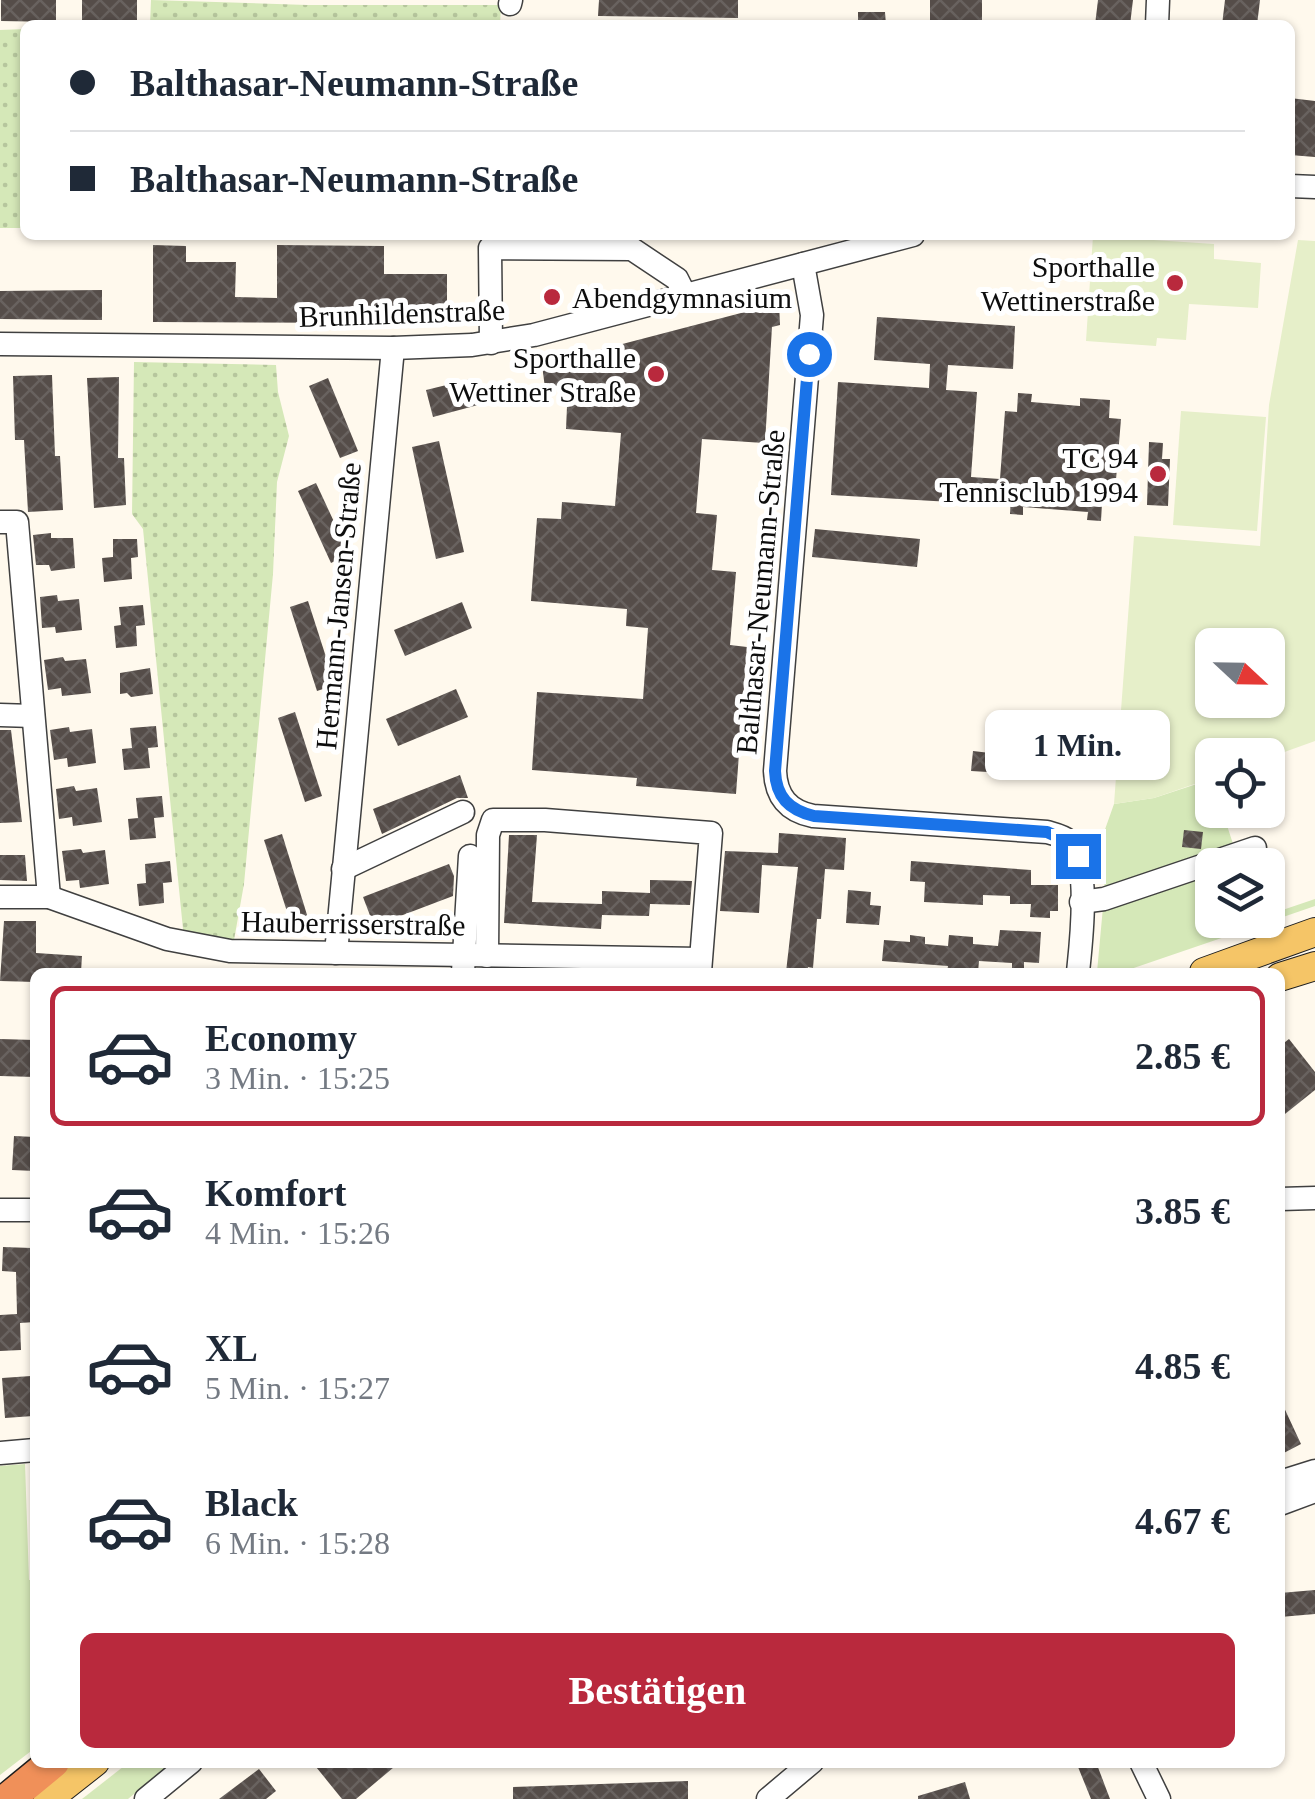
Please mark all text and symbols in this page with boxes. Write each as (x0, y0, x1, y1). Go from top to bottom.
text: Balthasar-Neumann-Straße (130, 62, 578, 104)
text: Balthasar-Neumann-Straße (130, 158, 578, 200)
place label: Sporthalle Wettinerstraße (981, 250, 1155, 317)
marker: Sporthalle Wettinerstraße (1164, 272, 1186, 294)
place label: Abendgymnasium (572, 281, 792, 314)
marker: Abendgymnasium (541, 286, 563, 308)
street label: Brunhildenstraße (298, 293, 506, 333)
route start (787, 332, 832, 377)
place label: Sporthalle Wettiner Straße (449, 341, 636, 408)
marker: Sporthalle Wettiner Straße (645, 363, 667, 385)
street label: Balthasar-Neumann-Straße (729, 428, 791, 756)
place label: TC 94 Tennisclub 1994 (939, 441, 1138, 508)
street label: Hermann-Jansen-Straße (309, 461, 367, 751)
marker: TC 94 Tennisclub 1994 (1147, 463, 1169, 485)
north arrow (1195, 628, 1285, 718)
map controls (1195, 628, 1285, 938)
callout: 1 Min. (986, 711, 1170, 781)
text: 1 Min. (1033, 727, 1122, 763)
button: locate (1195, 738, 1285, 828)
route end (1056, 834, 1101, 879)
button: layers (1195, 848, 1285, 938)
street label: Hauberrisserstraße (240, 905, 466, 941)
icon: car (85, 1011, 175, 1101)
text: Economy (205, 1017, 357, 1059)
text: 2.85 € (1135, 1035, 1230, 1077)
text: 3 Min. · 15:25 (205, 1060, 390, 1096)
icon: car (85, 1166, 175, 1256)
text: Komfort (205, 1172, 346, 1214)
text: 3.85 € (1135, 1190, 1230, 1232)
text: 4 Min. · 15:26 (205, 1215, 390, 1251)
icon: car (85, 1321, 175, 1411)
text: XL (205, 1327, 258, 1369)
text: 4.85 € (1135, 1345, 1230, 1387)
text: 5 Min. · 15:27 (205, 1370, 390, 1406)
icon: car (85, 1476, 175, 1566)
text: Black (205, 1482, 298, 1524)
text: 4.67 € (1135, 1500, 1230, 1542)
text: 6 Min. · 15:28 (205, 1525, 390, 1561)
button: Bestätigen (80, 1633, 1235, 1748)

